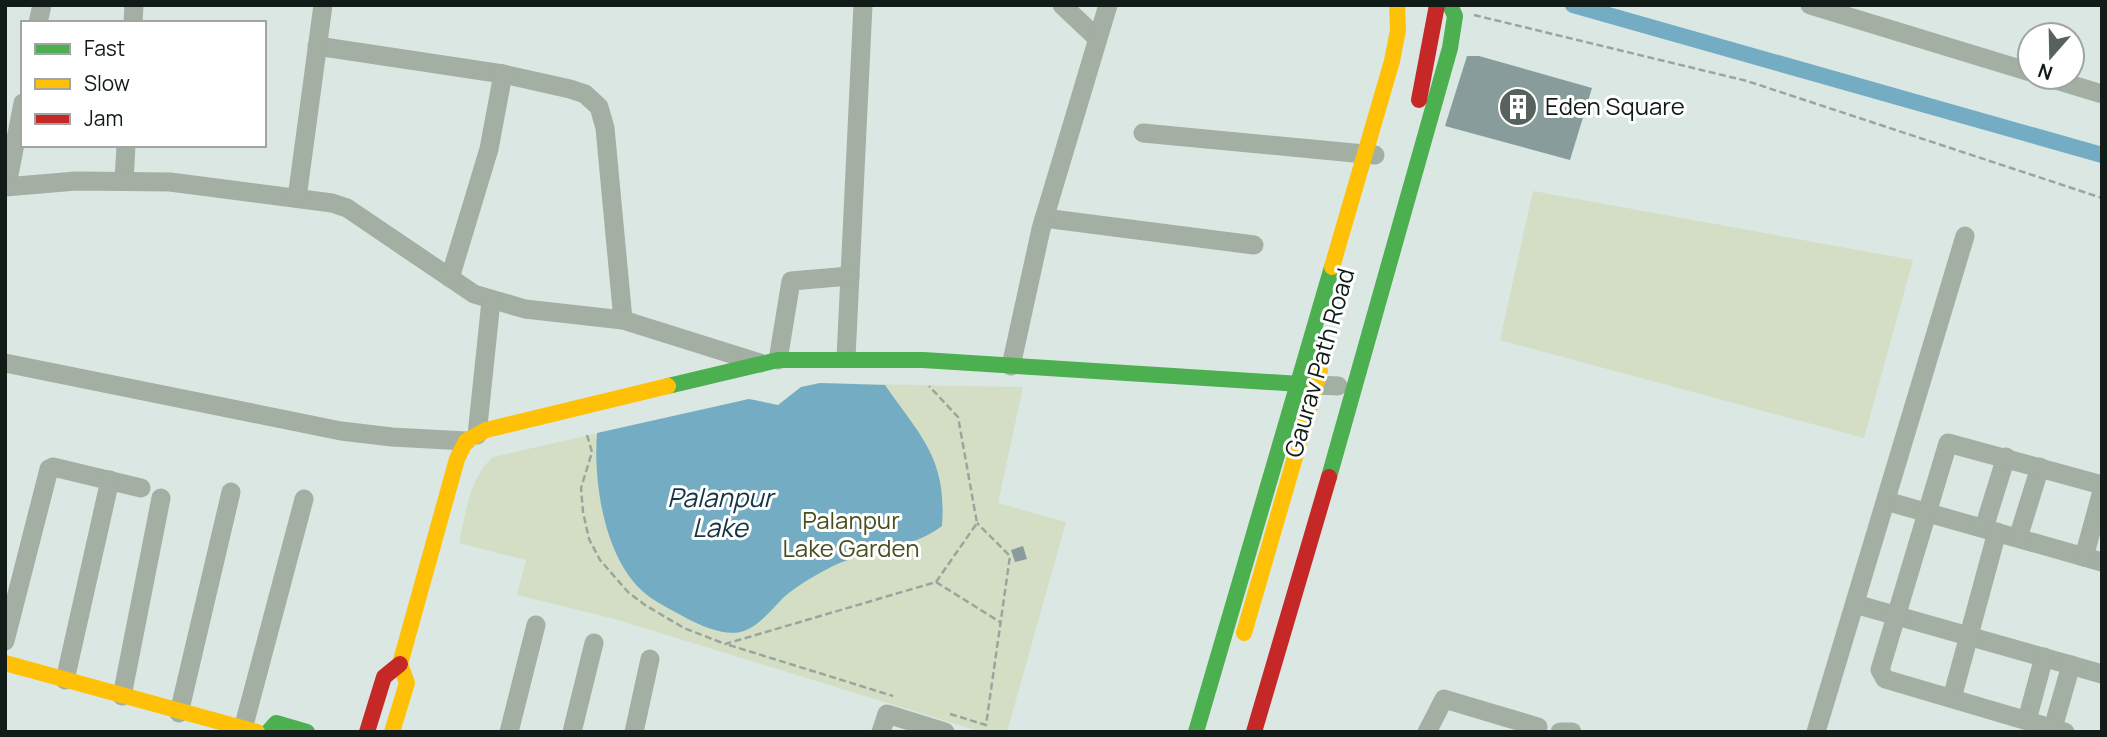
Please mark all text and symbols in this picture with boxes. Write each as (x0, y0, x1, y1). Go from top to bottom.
legend (21, 21, 266, 147)
north arrow (2016, 21, 2086, 91)
text: Fast (84, 34, 125, 62)
text: N (2034, 57, 2056, 87)
text: Slow (84, 69, 130, 97)
building icon: Eden Square (1497, 86, 1539, 128)
place label: Eden Square (1545, 89, 1685, 122)
text: Jam (84, 104, 123, 132)
street label: Gaurav Path Road (1276, 264, 1361, 461)
water label: Palanpur Lake (667, 479, 776, 545)
park label: Palanpur Lake Garden (783, 503, 919, 564)

